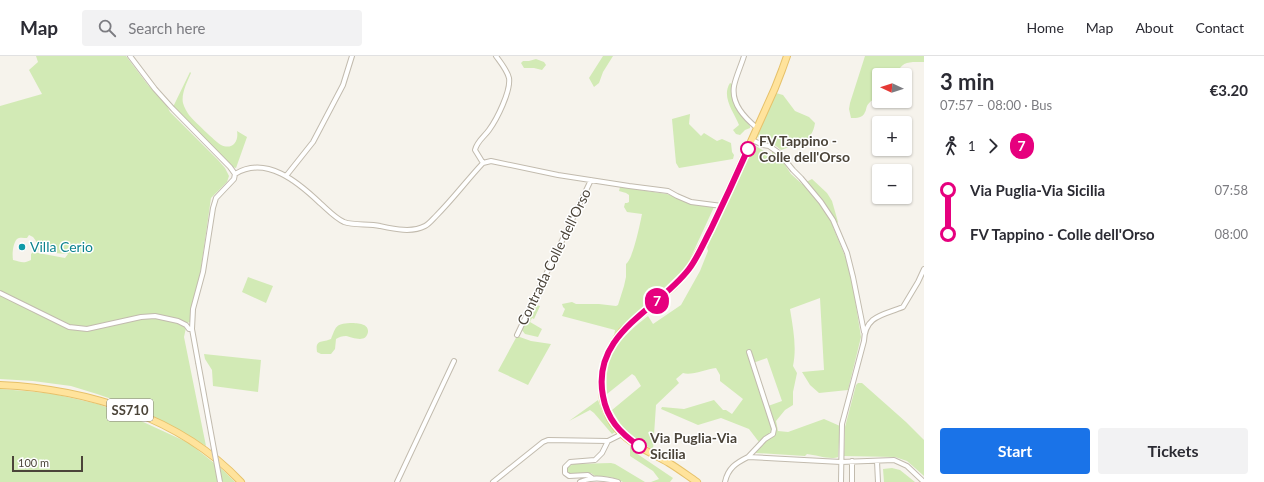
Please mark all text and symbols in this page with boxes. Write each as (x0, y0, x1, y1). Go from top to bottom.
search box (82, 10, 362, 46)
text: Map (20, 16, 58, 39)
icon: search (96, 17, 118, 39)
text: Search here (128, 19, 206, 37)
text: Home (1026, 19, 1064, 36)
text: Map (1086, 19, 1113, 36)
text: About (1135, 19, 1173, 36)
text: Contact (1195, 19, 1244, 36)
north arrow (872, 68, 912, 108)
map controls (872, 68, 912, 204)
text: 3 min (940, 68, 995, 95)
text: €3.20 (1210, 81, 1248, 99)
text: 07:57 – 08:00 · Bus (940, 97, 1052, 113)
button: + (872, 116, 912, 156)
place label: FV Tappino - Colle dell'Orso (759, 132, 850, 165)
icon: walk (940, 135, 962, 157)
icon: forward (982, 135, 1004, 157)
text: 7 (1018, 137, 1026, 154)
text: 1 (968, 138, 976, 154)
marker: FV Tappino - Colle dell'Orso (740, 141, 756, 157)
button: − (872, 164, 912, 204)
text: Via Puglia-Via Sicilia (970, 181, 1105, 199)
text: 07:58 (1215, 182, 1248, 198)
street label: Contrada Colle dell'Orso (513, 186, 594, 328)
text: FV Tappino - Colle dell'Orso (970, 225, 1155, 243)
text: 08:00 (1215, 226, 1248, 242)
place label: Villa Cerio (30, 238, 93, 255)
marker: Villa Cerio (17, 242, 27, 252)
line badge: 7 (644, 288, 670, 314)
text: 7 (653, 292, 661, 309)
road number: SS710 (107, 399, 153, 421)
button: Start (940, 428, 1090, 474)
button: Tickets (1098, 428, 1248, 474)
place label: Via Puglia-Via Sicilia (649, 429, 737, 462)
marker: Via Puglia-Via Sicilia (631, 438, 647, 454)
scale bar (12, 454, 83, 473)
text: 100 m (18, 456, 49, 469)

